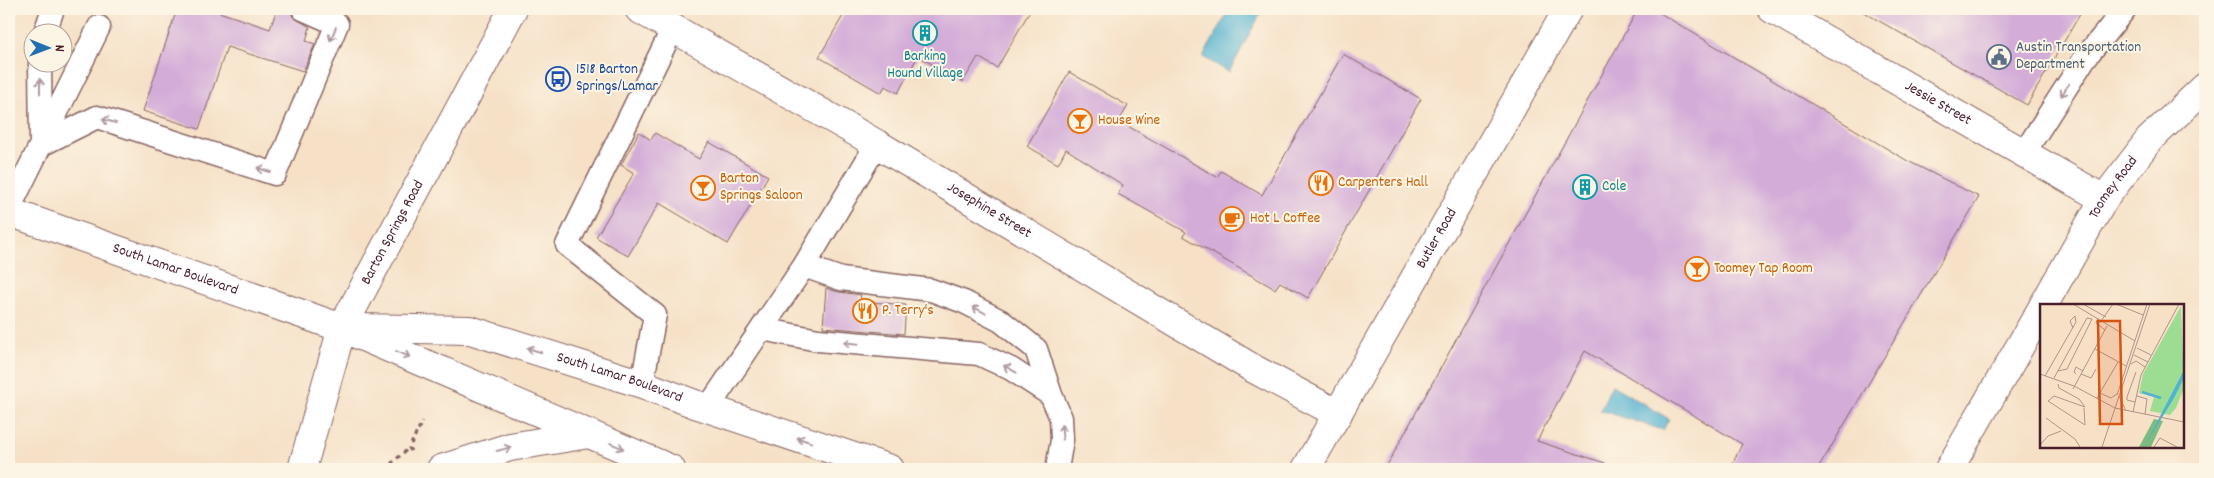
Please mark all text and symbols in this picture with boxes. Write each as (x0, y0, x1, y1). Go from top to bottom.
building icon: Barking Hound Village (912, 20, 938, 46)
north arrow (22, 22, 72, 72)
one-way arrow (328, 26, 338, 41)
place label: Austin Transportation Department (2016, 37, 2141, 76)
public building icon: Austin Transportation Department (1986, 44, 2012, 70)
text: N (49, 45, 69, 52)
place label: Barking Hound Village (887, 46, 963, 85)
place label: 1518 Barton Springs/Lamar (576, 59, 658, 98)
bus stop icon: 1518 Barton Springs/Lamar (545, 66, 571, 92)
street label: Jessie Street (1900, 76, 1976, 132)
one-way arrow (35, 79, 45, 95)
one-way arrow (2059, 82, 2069, 96)
bar icon: House Wine (1067, 108, 1093, 134)
place label: House Wine (1098, 110, 1160, 132)
one-way arrow (101, 116, 117, 126)
street label: Toomey Road (2084, 152, 2144, 223)
one-way arrow (256, 165, 272, 174)
place label: Barton Springs Saloon (720, 168, 803, 207)
restaurant icon: Carpenters Hall (1308, 170, 1334, 196)
place label: Carpenters Hall (1338, 172, 1428, 194)
building icon: Cole (1572, 174, 1598, 200)
bar icon: Barton Springs Saloon (690, 175, 716, 201)
place label: Cole (1602, 176, 1627, 198)
street label: Barton Springs Road (356, 177, 430, 289)
street label: Josephine Street (942, 177, 1036, 245)
street label: Butler Road (1411, 204, 1463, 273)
cafe icon: Hot L Coffee (1219, 206, 1245, 232)
place label: Hot L Coffee (1250, 208, 1321, 230)
street label: South Lamar Boulevard (109, 238, 241, 302)
bar icon: Toomey Tap Room (1684, 256, 1710, 282)
place label: Toomey Tap Room (1714, 258, 1813, 280)
restaurant icon: P. Terry's (852, 298, 878, 324)
place label: P. Terry's (882, 300, 934, 322)
inset map (2040, 304, 2184, 448)
one-way arrow (971, 305, 986, 315)
one-way arrow (844, 338, 860, 347)
one-way arrow (526, 345, 542, 354)
street label: South Lamar Boulevard (554, 347, 686, 409)
one-way arrow (395, 349, 410, 359)
one-way arrow (1002, 364, 1017, 374)
one-way arrow (1057, 424, 1066, 440)
one-way arrow (797, 435, 812, 444)
one-way arrow (609, 442, 624, 452)
one-way arrow (495, 444, 511, 454)

